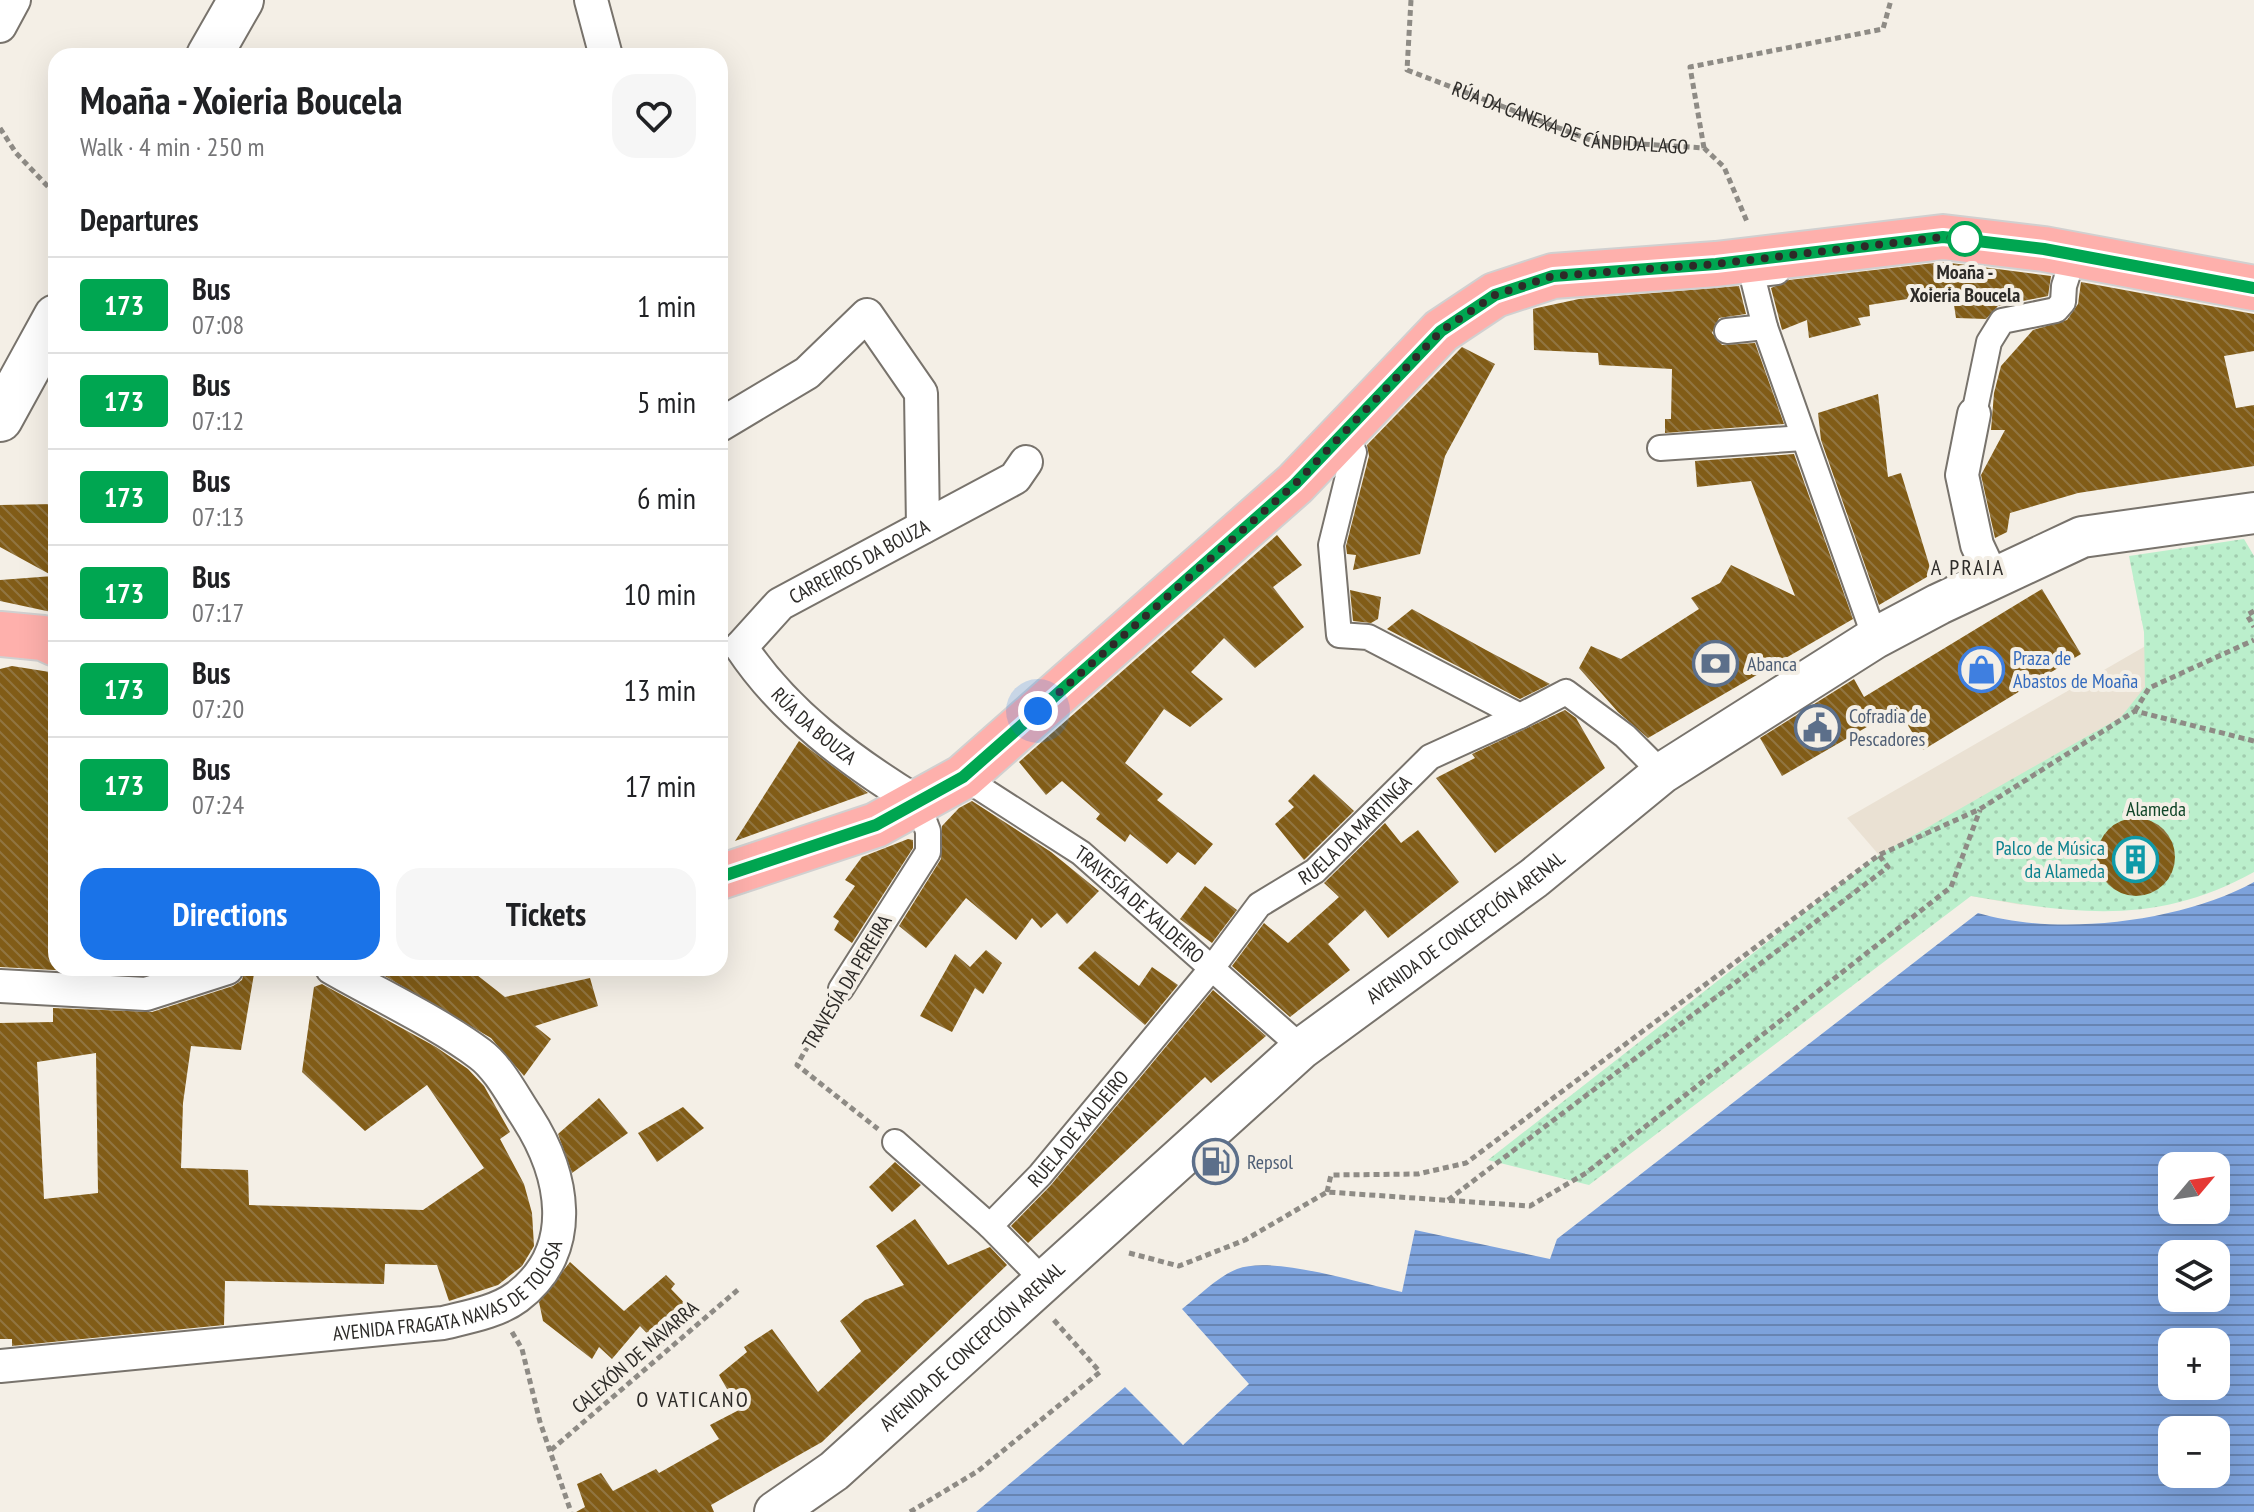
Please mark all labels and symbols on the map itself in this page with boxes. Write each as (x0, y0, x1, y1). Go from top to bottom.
street label: RÚA DA CANEXA DE CÁNDIDA LAGO (1448, 75, 1689, 160)
marker: Moaña - Xoieria Boucela (1948, 222, 1982, 256)
place label: Moaña - Xoieria Boucela (1910, 259, 2020, 308)
street label: CARREIROS DA BOUZA (785, 513, 934, 610)
district label: A PRAIA (1931, 553, 2005, 581)
bank icon: Abanca (1692, 640, 1740, 688)
shop icon: Praza de Abastos de Moaña (1958, 645, 2006, 693)
place label: Praza de Abastos de Moaña (2013, 645, 2138, 694)
place label: Abanca (1747, 651, 1797, 677)
street label: RÚA DA BOUZA (766, 682, 862, 771)
your location (1018, 691, 1058, 731)
public building icon: Cofradia de Pescadores (1794, 703, 1842, 751)
place label: Cofradia de Pescadores (1849, 703, 1927, 752)
street label: RUELA DA MARTINGA (1294, 769, 1417, 891)
park label: Alameda (2126, 796, 2186, 822)
place label: Palco de Música da Alameda (1995, 835, 2105, 884)
building icon: Palco de Música da Alameda (2112, 835, 2160, 883)
street label: TRAVESÍA DE XALDEIRO (1070, 839, 1210, 969)
street label: AVENIDA DE CONCEPCIÓN ARENAL (1361, 845, 1571, 1010)
street label: TRAVESÍA DA PEREIRA (796, 909, 898, 1054)
street label: RUELA DE XALDEIRO (1022, 1065, 1134, 1193)
fuel station icon: Repsol (1192, 1138, 1240, 1186)
place label: Repsol (1247, 1149, 1293, 1175)
north arrow (2158, 1152, 2230, 1224)
street label: AVENIDA FRAGATA NAVAS DE TOLOSA (332, 1237, 569, 1347)
street label: AVENIDA DE CONCEPCIÓN ARENAL (874, 1255, 1071, 1437)
street label: CALEXÓN DE NAVARRA (566, 1295, 704, 1419)
district label: O VATICANO (636, 1385, 750, 1413)

